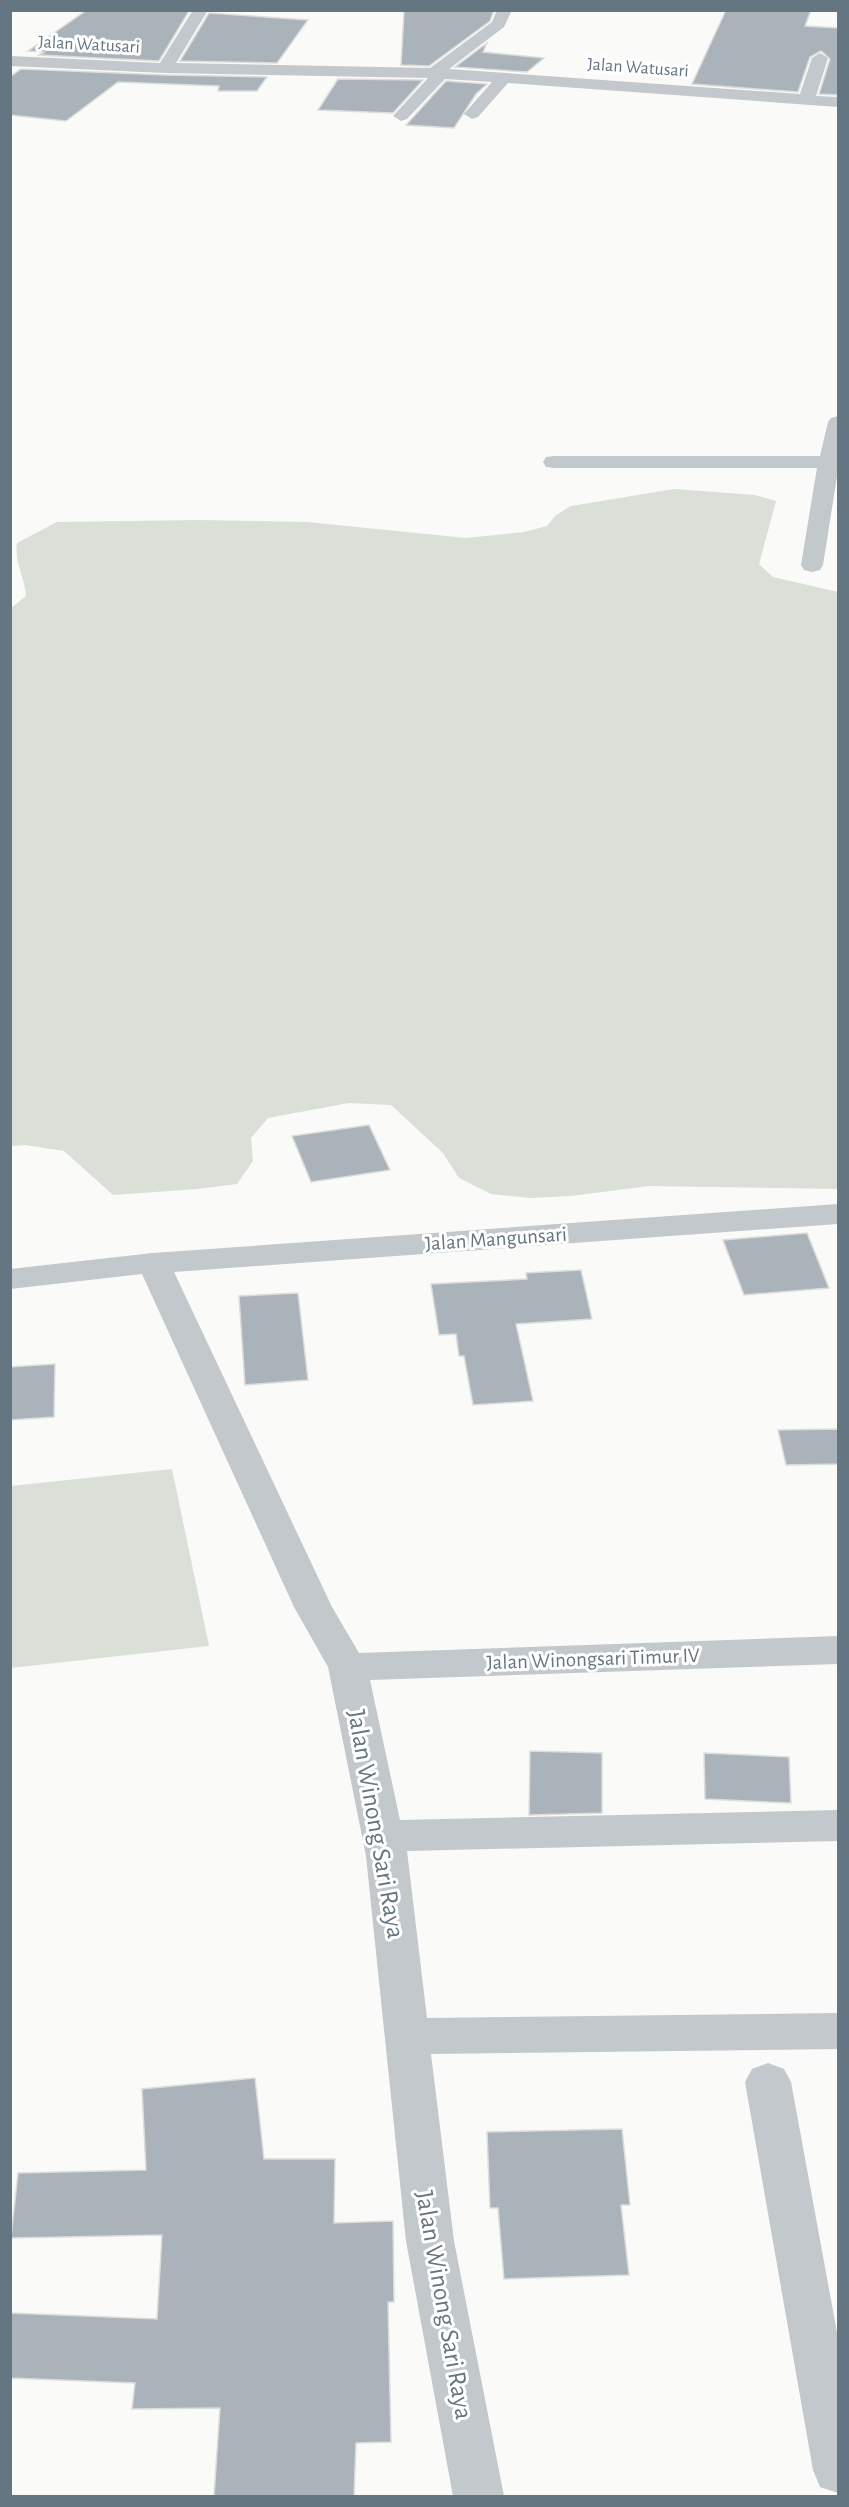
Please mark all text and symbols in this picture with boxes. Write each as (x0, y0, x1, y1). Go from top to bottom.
street label: Jalan Watusari (38, 33, 140, 57)
street label: Jalan Watusari (587, 55, 689, 81)
street label: Jalan Mangunsari (424, 1224, 568, 1254)
street label: Jalan Winongsari Timur IV (486, 1645, 700, 1673)
street label: Jalan Winong Sari Raya (343, 1708, 409, 1940)
street label: Jalan Winong Sari Raya (411, 2189, 477, 2421)

